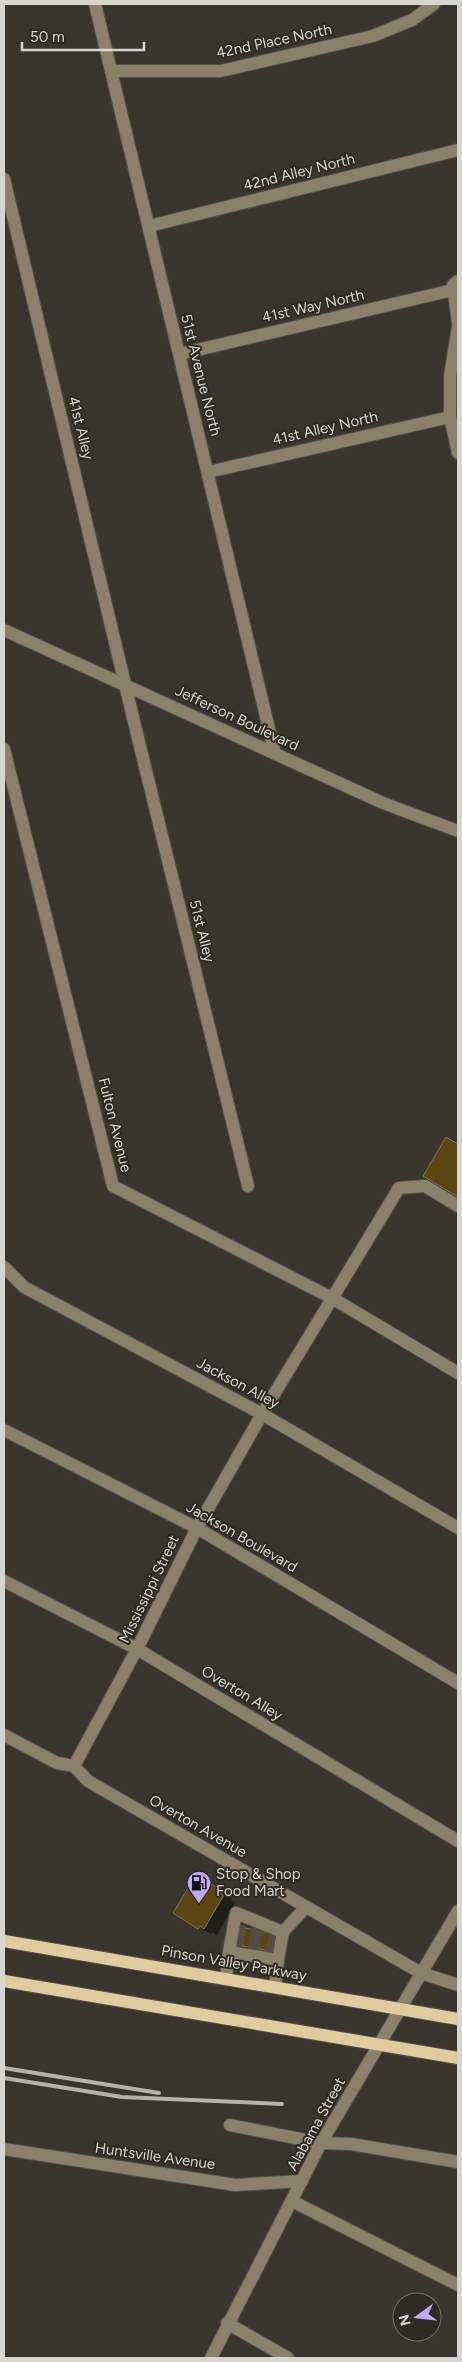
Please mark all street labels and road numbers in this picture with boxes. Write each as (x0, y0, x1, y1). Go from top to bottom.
street label: 42nd Place North (215, 20, 333, 62)
street label: 42nd Alley North (241, 149, 357, 195)
street label: 41st Way North (260, 286, 366, 326)
street label: 51st Avenue North (177, 312, 225, 438)
street label: 41st Alley (64, 395, 98, 462)
street label: 41st Alley North (271, 407, 379, 449)
street label: Jefferson Boulevard (172, 681, 302, 755)
street label: 51st Alley (186, 898, 218, 964)
street label: Fulton Avenue (95, 1076, 135, 1174)
street label: Jackson Alley (194, 1354, 283, 1412)
street label: Jackson Boulevard (183, 1498, 301, 1576)
street label: Mississippi Street (115, 1532, 183, 1646)
street label: Overton Alley (198, 1662, 286, 1724)
street label: Overton Avenue (146, 1791, 250, 1861)
street label: Pinson Valley Parkway (160, 1941, 308, 1985)
street label: Alabama Street (283, 2074, 349, 2174)
street label: Huntsville Avenue (94, 2139, 216, 2173)

